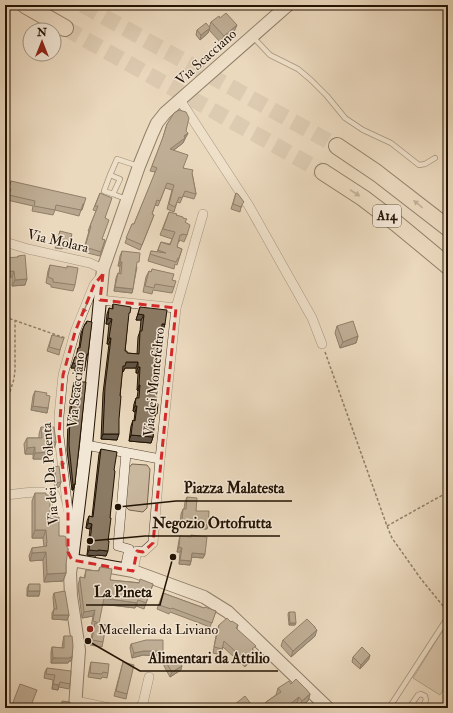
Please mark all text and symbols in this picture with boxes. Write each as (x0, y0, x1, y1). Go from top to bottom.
north arrow (22, 22, 62, 62)
street label: Via Scacciano (172, 25, 240, 89)
text: N (36, 26, 48, 39)
one-way arrow (350, 190, 361, 197)
one-way arrow (412, 199, 423, 208)
road number: A14 (373, 205, 401, 227)
street label: Via Molara (26, 226, 91, 256)
one-way arrow (81, 302, 88, 314)
street label: Via dei Montefeltro (140, 326, 168, 437)
street label: Via Scacciano (64, 351, 88, 429)
street label: Via dei Da Polenta (38, 422, 62, 526)
one-way arrow (59, 456, 65, 468)
callout: Piazza Malatesta (176, 474, 292, 501)
text: Piazza Malatesta (184, 479, 285, 498)
callout: Negozio Ortofrutta (145, 509, 280, 536)
text: Negozio Ortofrutta (151, 514, 273, 534)
callout: La Pineta (86, 578, 160, 605)
text: La Pineta (94, 583, 153, 602)
place label: Macelleria da Liviano (98, 621, 218, 638)
marker: Macelleria da Liviano (85, 624, 95, 634)
callout: Alimentari da Attilio (140, 644, 278, 671)
text: Alimentari da Attilio (147, 649, 271, 668)

